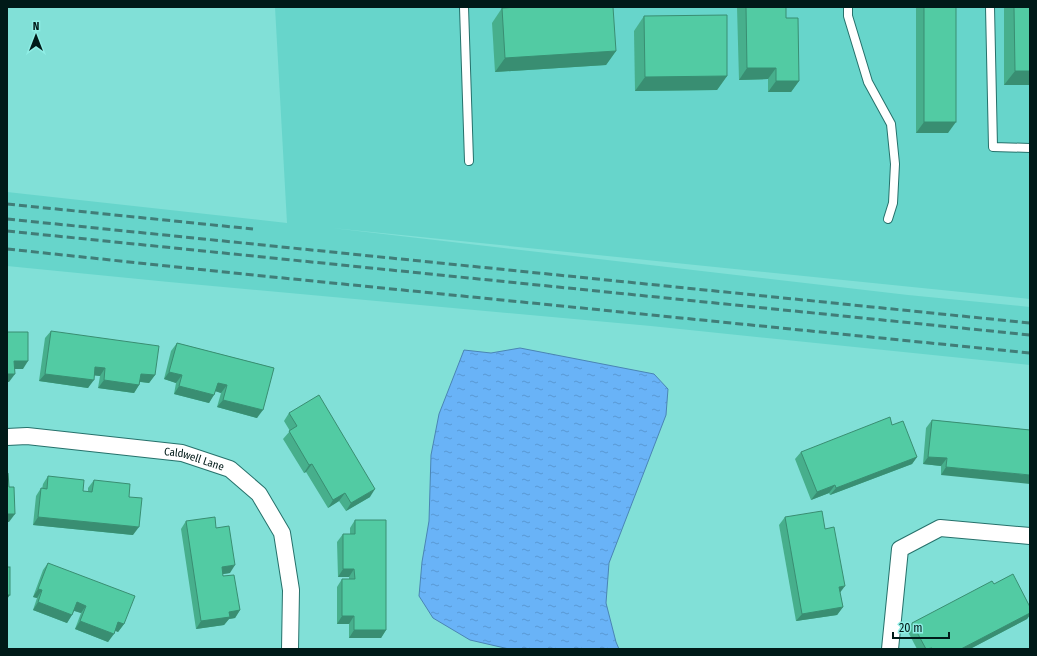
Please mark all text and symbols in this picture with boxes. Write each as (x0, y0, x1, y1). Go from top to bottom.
north arrow (16, 16, 56, 56)
text: N (33, 20, 39, 33)
street label: Caldwell Lane (163, 445, 226, 474)
scale bar (893, 614, 949, 640)
text: 20 m (899, 621, 923, 635)

